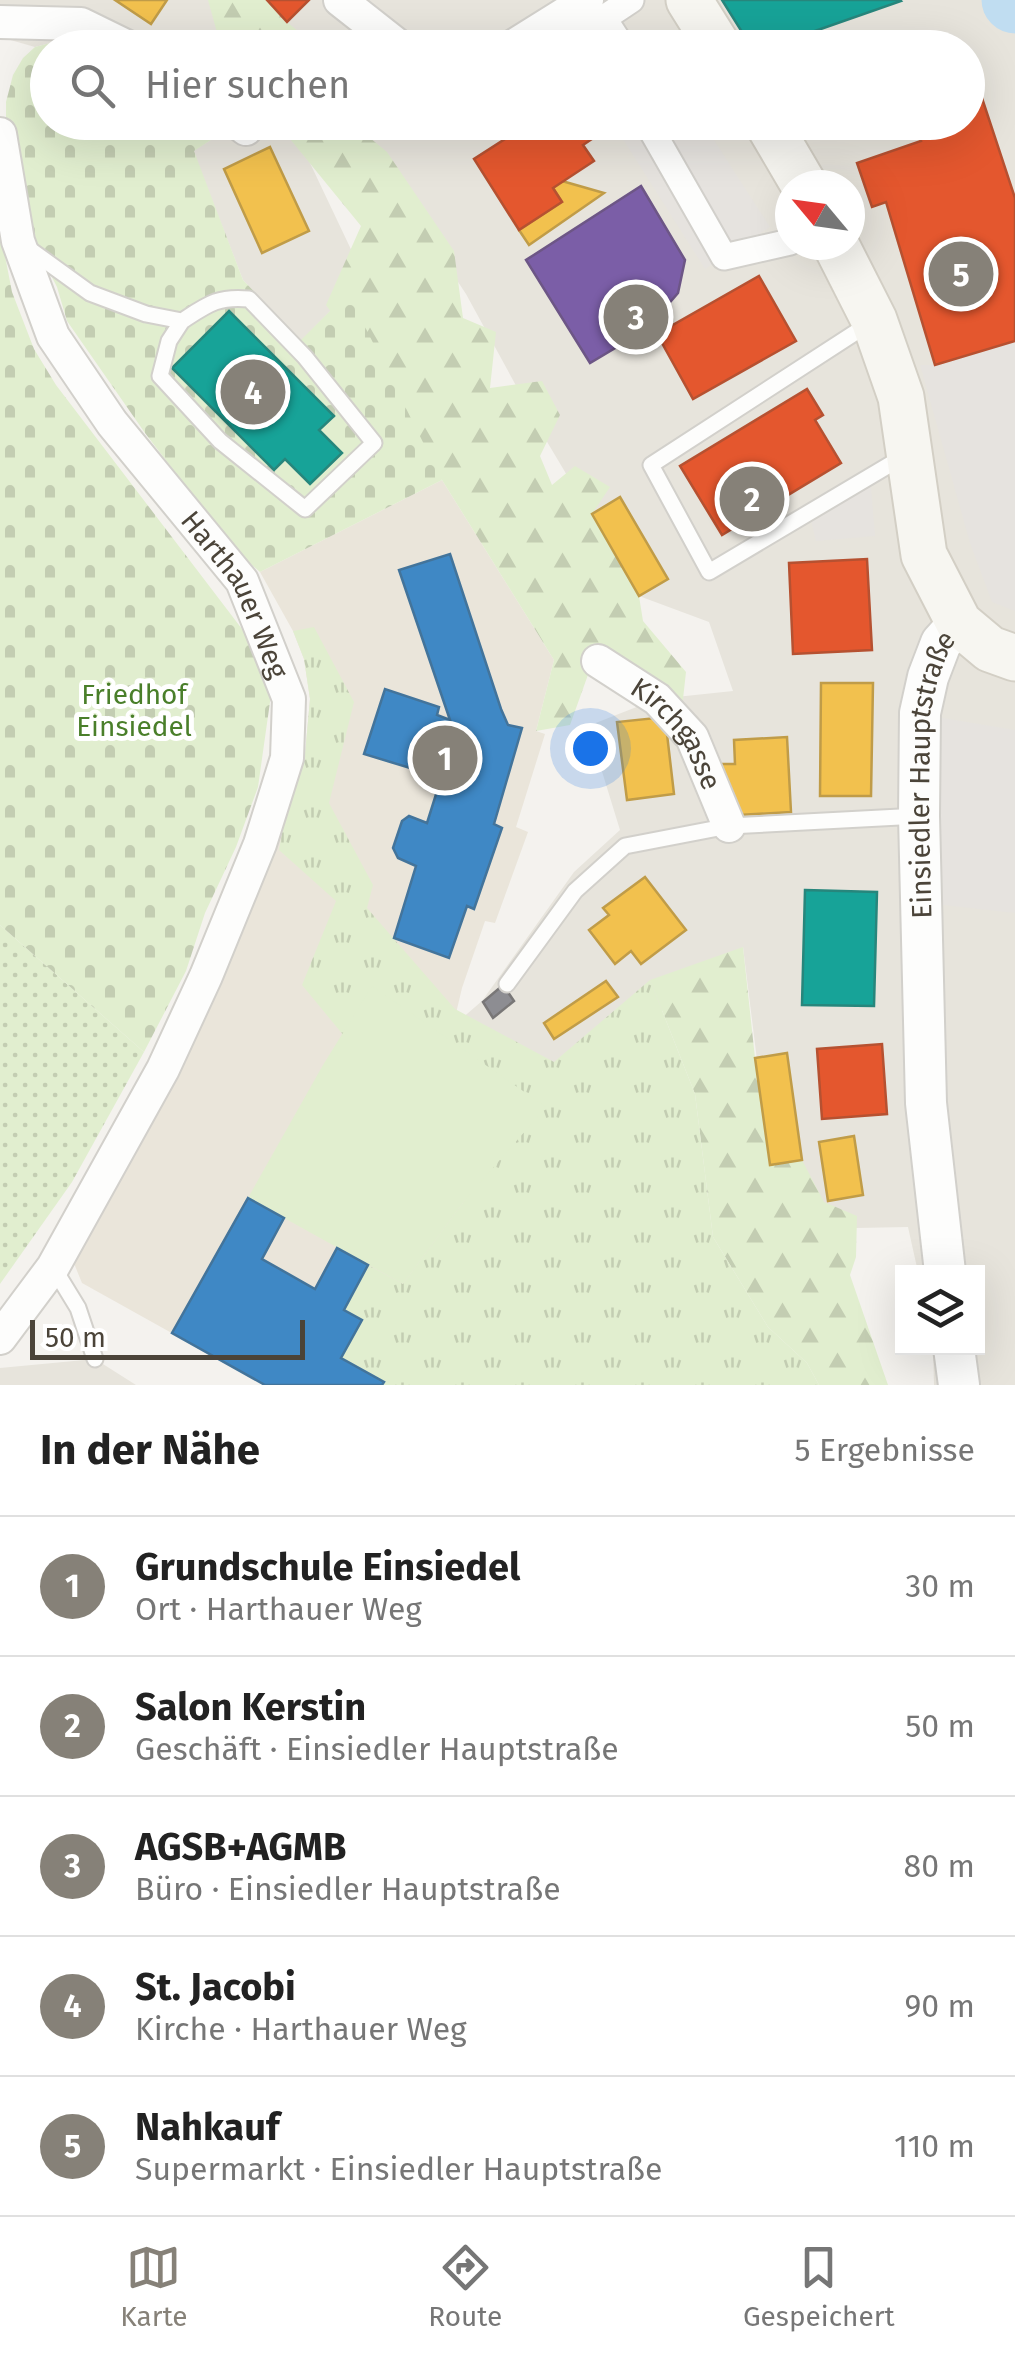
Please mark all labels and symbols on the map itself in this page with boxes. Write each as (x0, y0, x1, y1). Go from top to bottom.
north arrow (775, 170, 865, 260)
pin: 5 (928, 236, 994, 312)
pin: 3 (604, 280, 668, 354)
pin: 4 (220, 354, 286, 430)
pin: 2 (720, 462, 784, 536)
street label: Harthauer Weg (174, 504, 295, 684)
street label: Einsiedler Hauptstraße (903, 623, 962, 919)
street label: Kirchgasse (625, 671, 728, 795)
park label: Friedhof Einsiedel (76, 678, 192, 743)
pin: 1 (412, 720, 478, 796)
your location (565, 723, 616, 774)
scale bar (30, 1315, 305, 1360)

